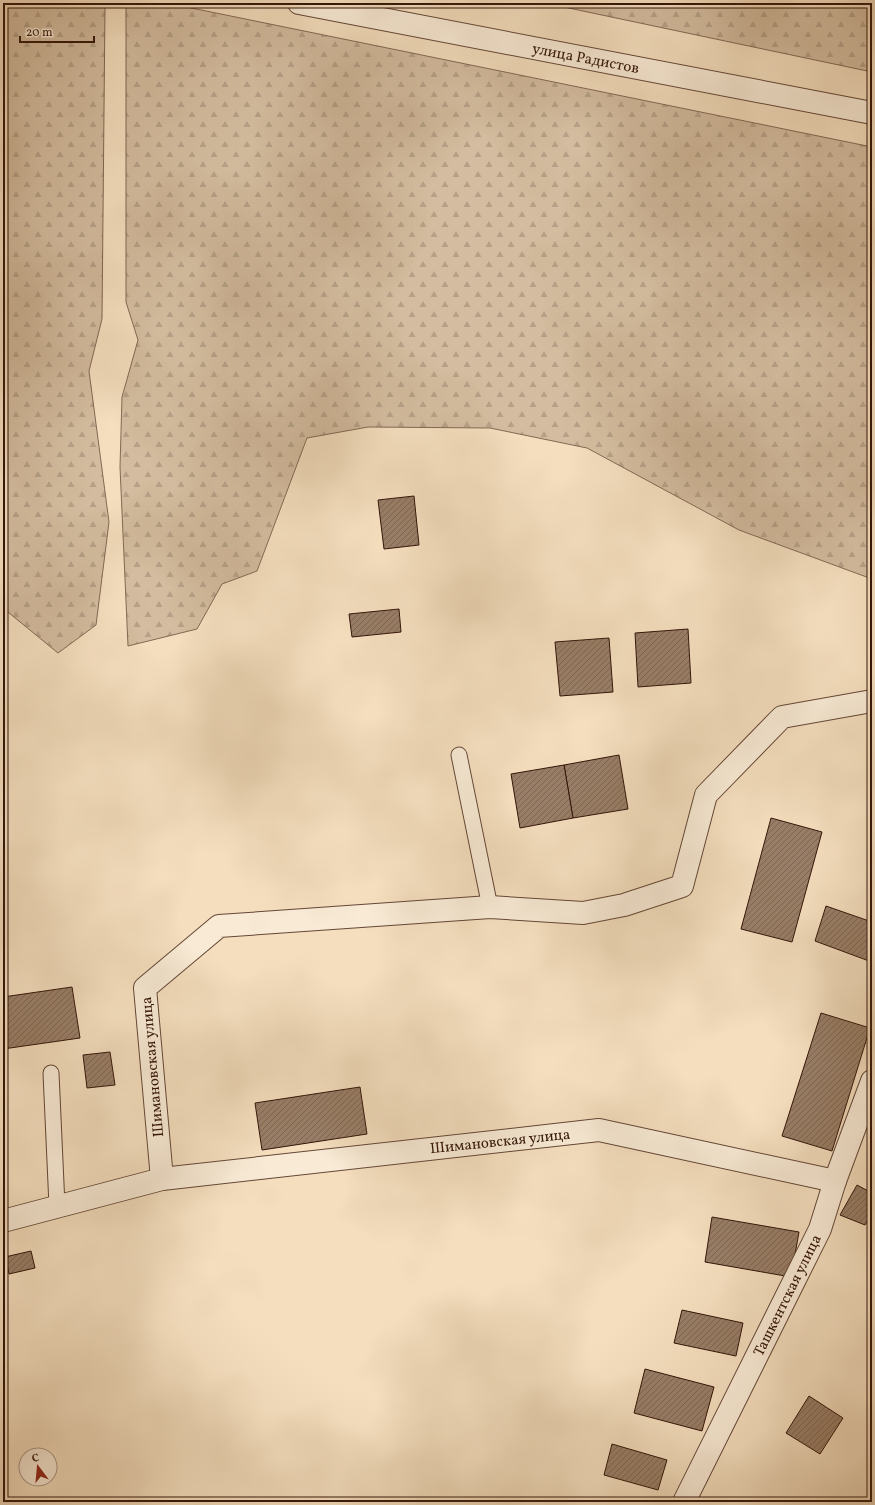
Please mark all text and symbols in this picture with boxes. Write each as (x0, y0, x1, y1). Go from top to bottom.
scale bar (20, 18, 94, 44)
text: 20 m (26, 25, 53, 41)
street label: улица Радистов (530, 39, 641, 80)
street label: Шимановская улица (137, 996, 170, 1138)
street label: Шимановская улица (429, 1125, 571, 1160)
street label: Ташкентская улица (749, 1231, 828, 1360)
north arrow (18, 1447, 58, 1487)
text: С (30, 1451, 41, 1467)

